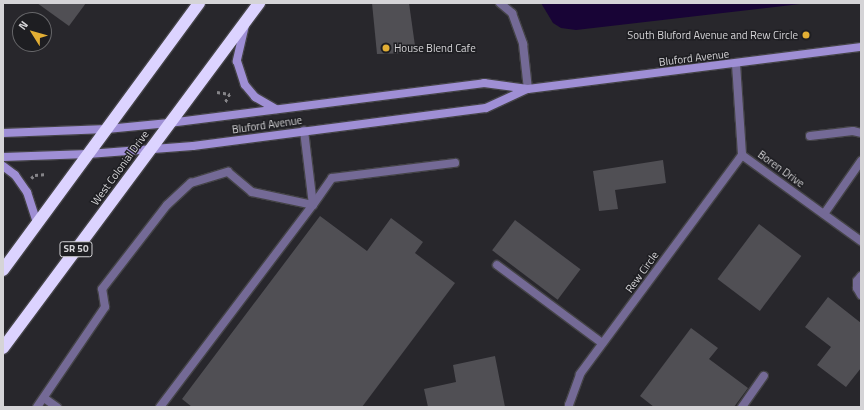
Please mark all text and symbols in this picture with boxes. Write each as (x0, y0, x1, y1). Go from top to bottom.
north arrow (12, 12, 52, 52)
text: N (15, 18, 32, 33)
place label: South Bluford Avenue and Rew Circle (627, 28, 798, 42)
marker: South Bluford Avenue and Rew Circle (801, 30, 811, 40)
place label: House Blend Cafe (394, 41, 476, 55)
marker: House Blend Cafe (381, 43, 391, 53)
street label: Bluford Avenue (658, 47, 730, 69)
street label: Bluford Avenue (231, 114, 303, 136)
street label: West Colonial Drive (88, 128, 152, 208)
street label: Boren Drive (755, 148, 807, 190)
road number: SR 50 (59, 241, 93, 257)
street label: Rew Circle (623, 249, 661, 295)

